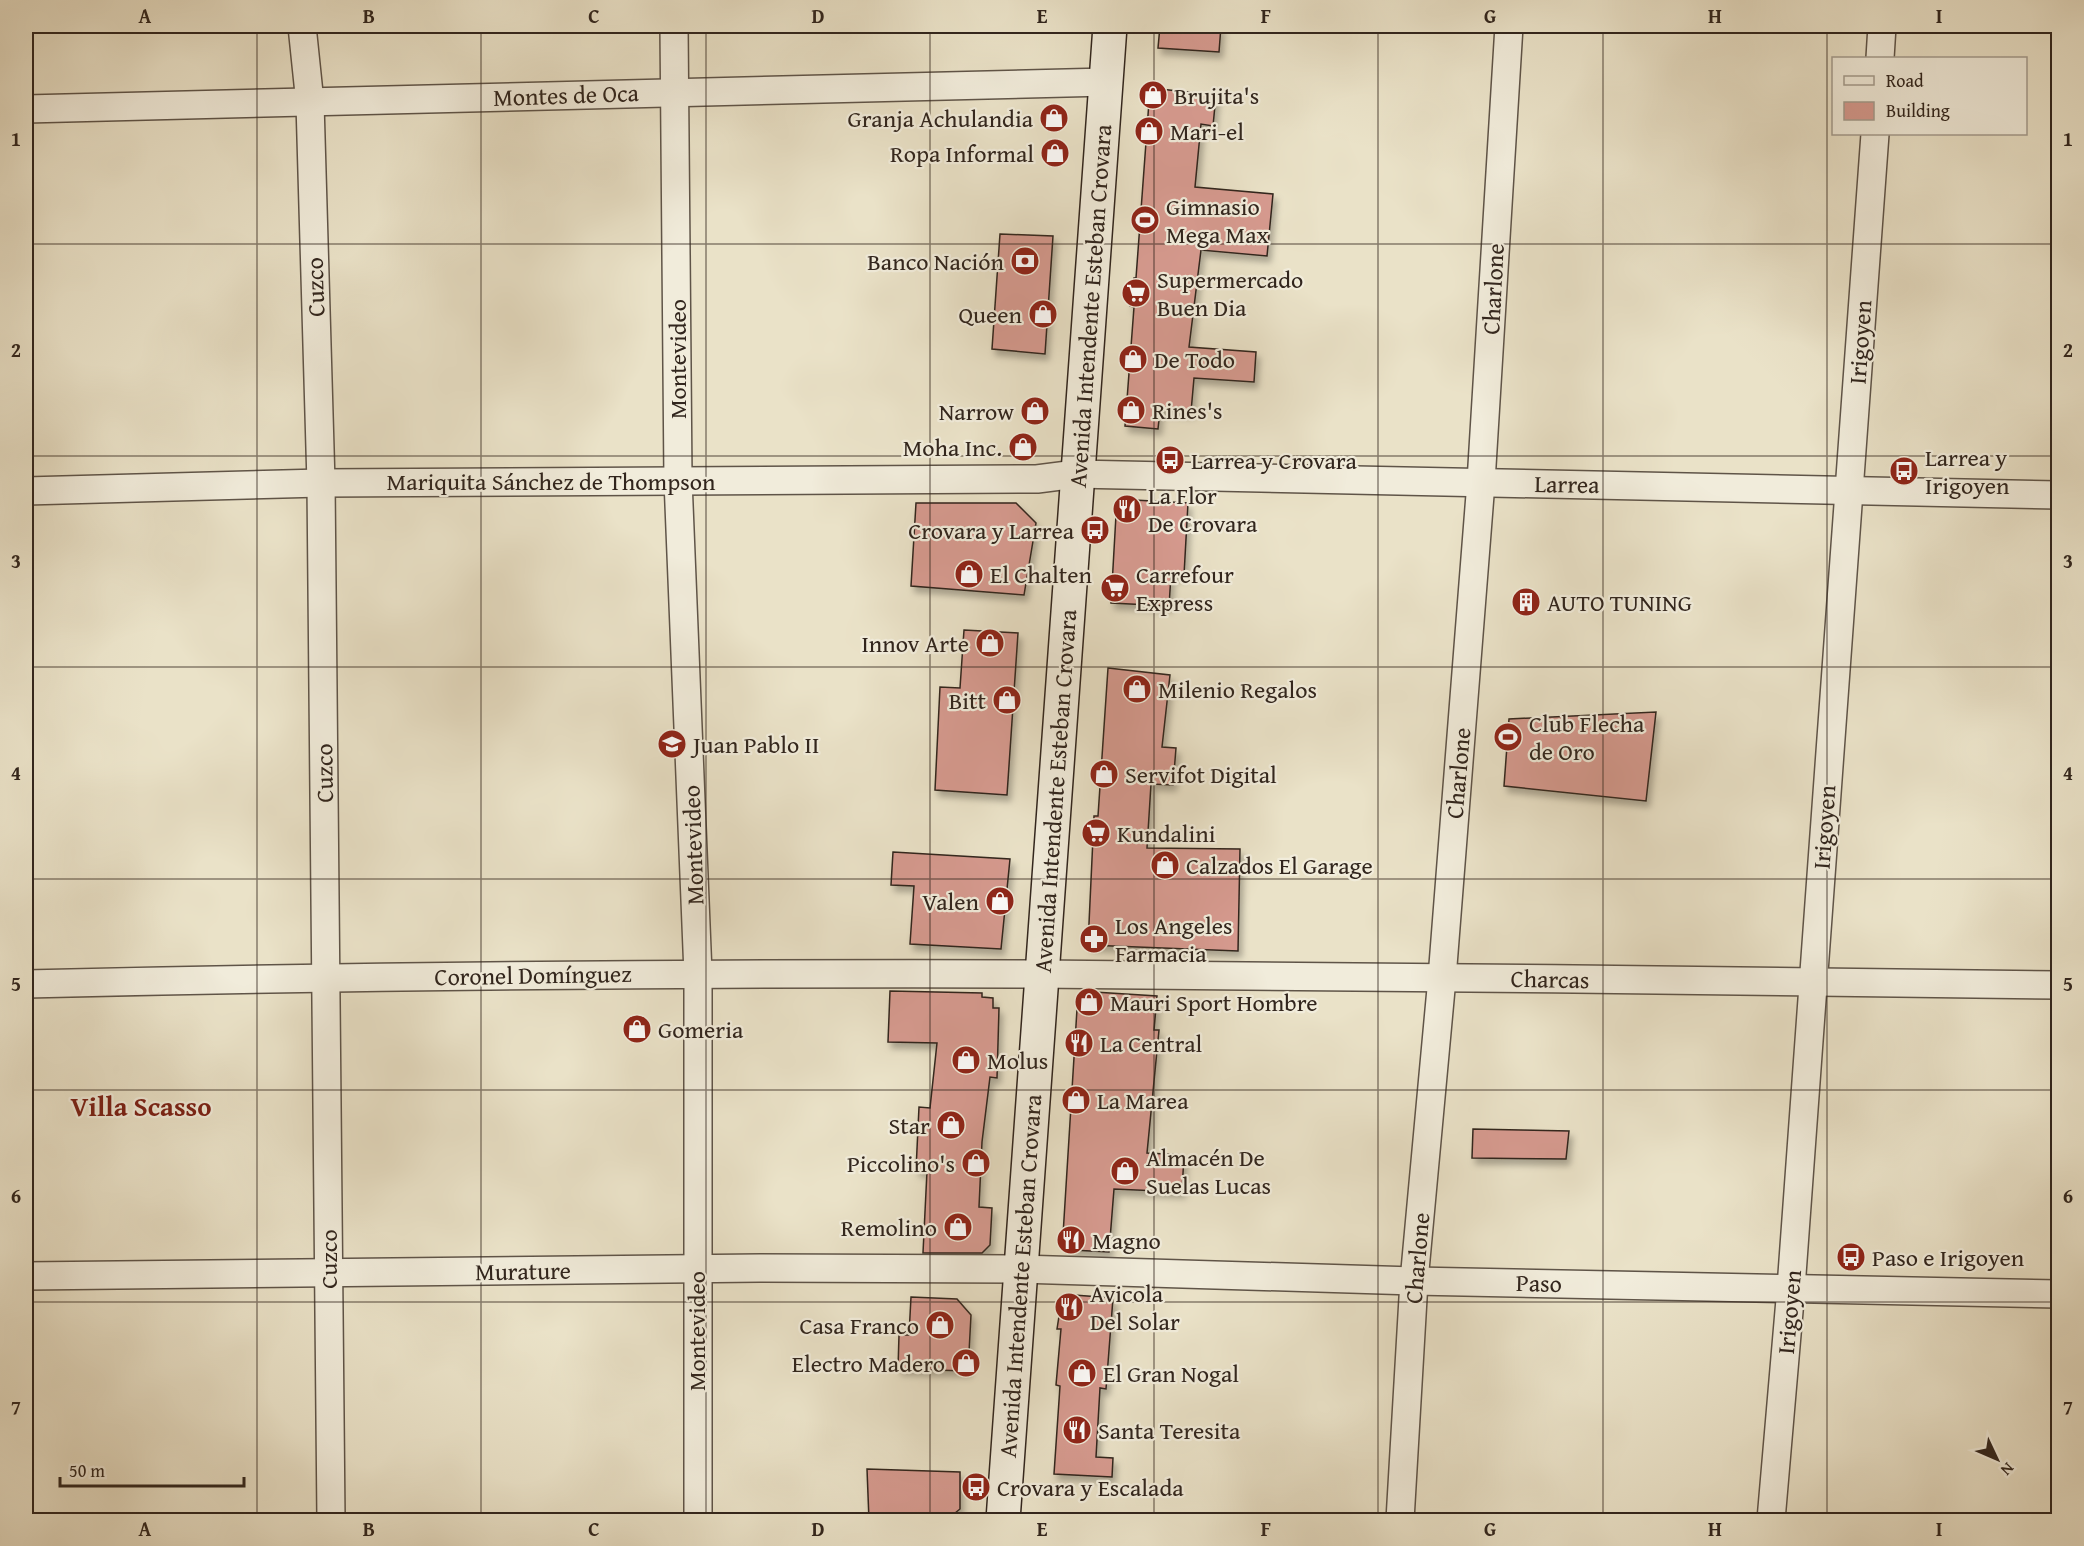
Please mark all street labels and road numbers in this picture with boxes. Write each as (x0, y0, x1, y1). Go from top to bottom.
street label: Montes de Oca (492, 75, 640, 115)
street label: Avenida Intendente Esteban Crovara (1060, 122, 1120, 489)
street label: Charlone (1473, 242, 1513, 336)
street label: Cuzco (296, 257, 334, 317)
street label: Irigoyen (1840, 298, 1880, 385)
street label: Montevideo (660, 299, 695, 419)
street label: Mariquita Sánchez de Thompson (387, 464, 716, 499)
street label: Larrea (1534, 466, 1600, 502)
street label: Avenida Intendente Esteban Crovara (1025, 607, 1085, 974)
street label: Charlone (1437, 726, 1479, 820)
street label: Cuzco (306, 743, 342, 803)
street label: Irigoyen (1804, 783, 1844, 870)
street label: Montevideo (673, 784, 713, 906)
street label: Coronel Domínguez (434, 956, 632, 994)
street label: Charcas (1510, 961, 1590, 997)
street label: Avenida Intendente Esteban Crovara (990, 1092, 1050, 1459)
street label: Charlone (1396, 1211, 1438, 1305)
street label: Cuzco (311, 1229, 346, 1289)
street label: Murature (475, 1253, 571, 1289)
street label: Paso (1516, 1265, 1562, 1301)
street label: Irigoyen (1768, 1268, 1810, 1356)
street label: Montevideo (679, 1271, 714, 1391)

